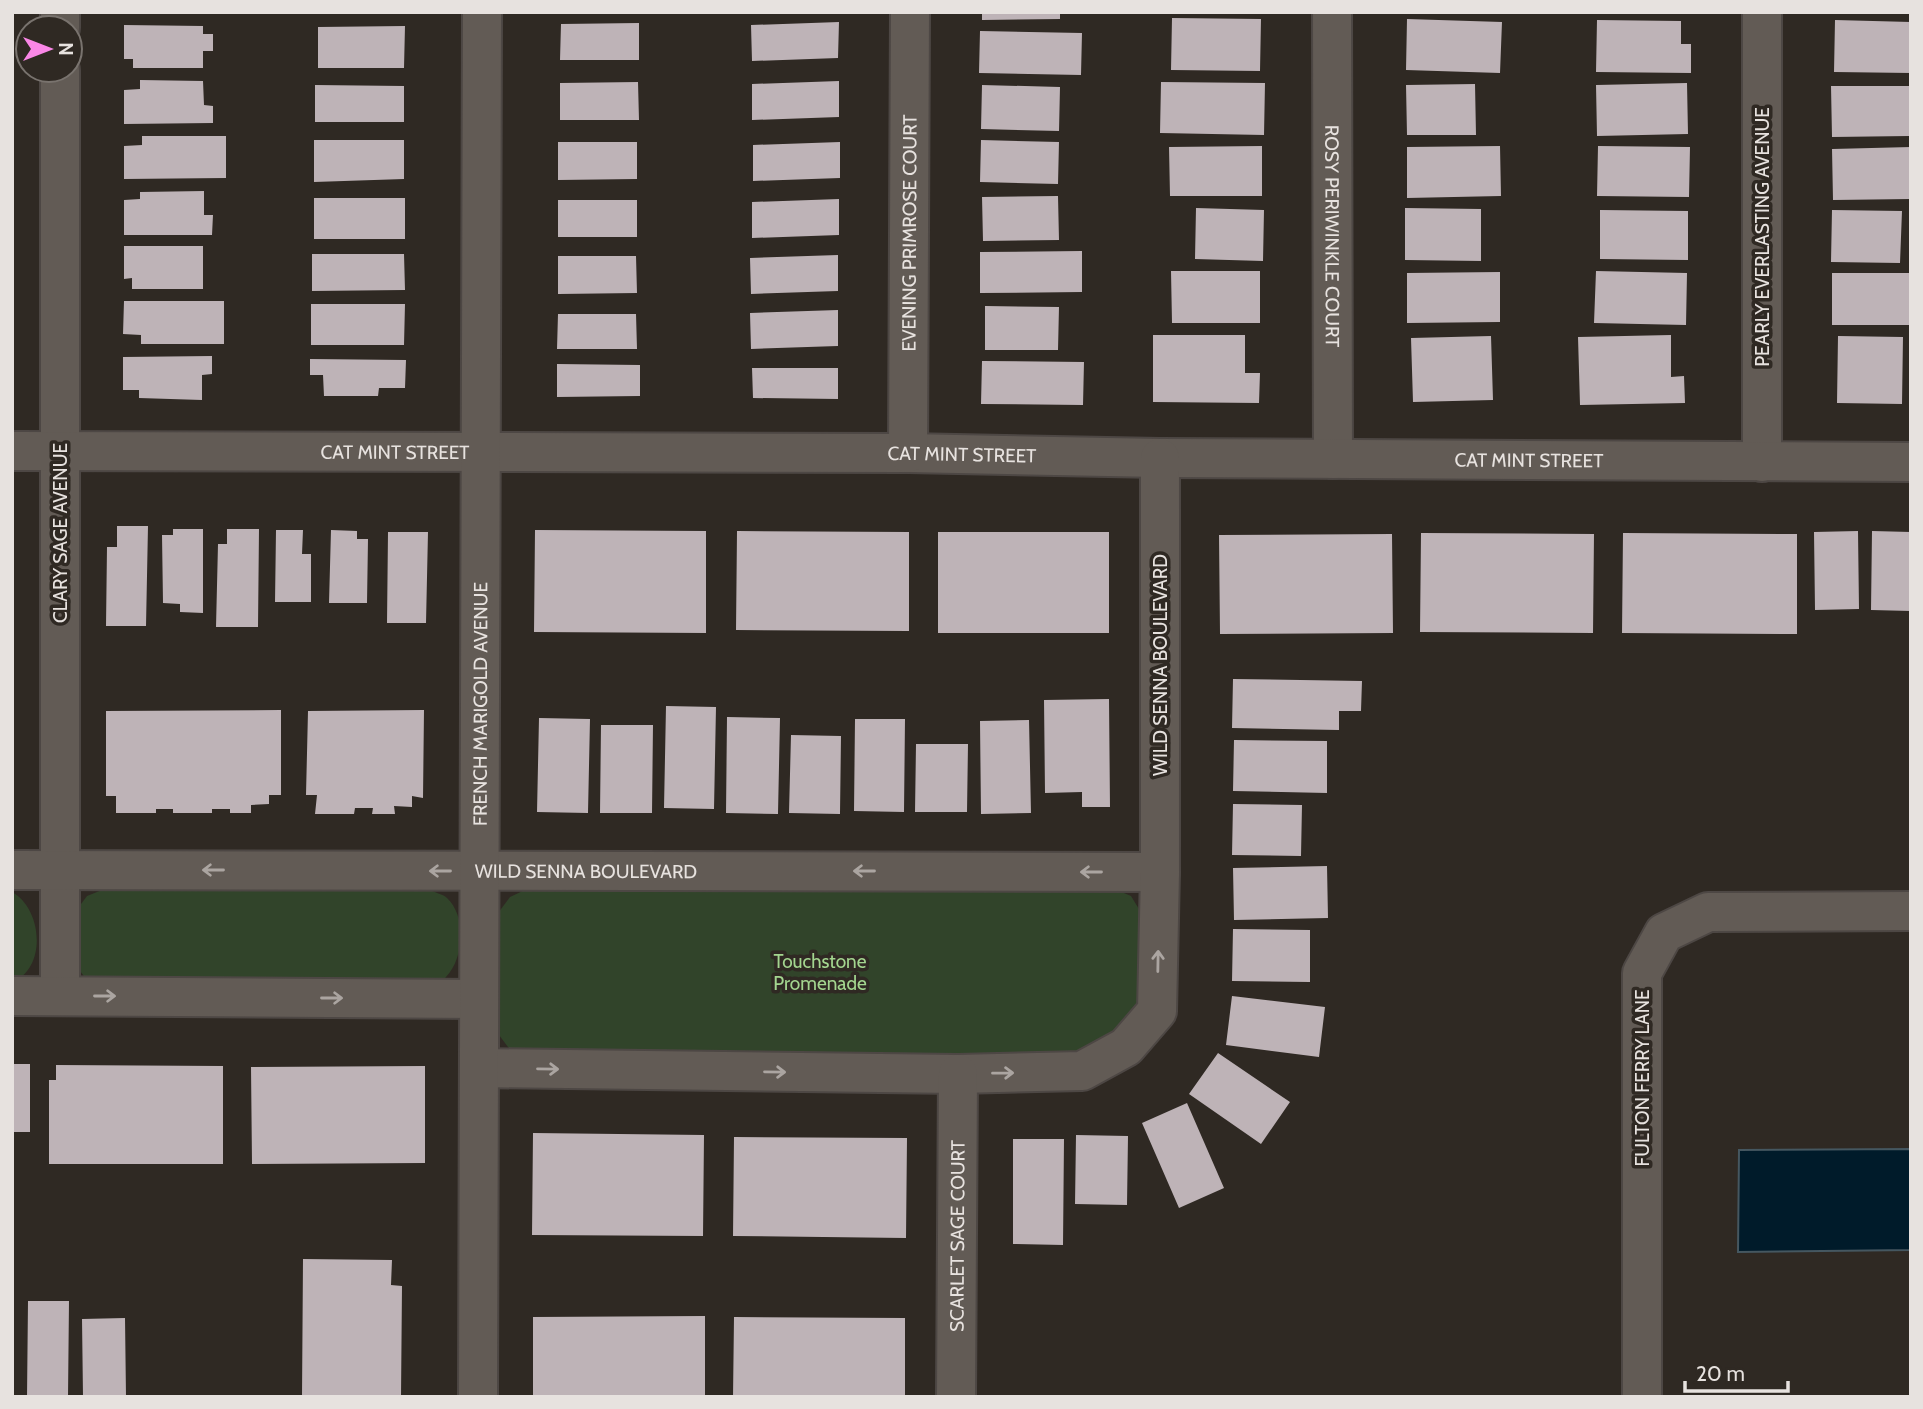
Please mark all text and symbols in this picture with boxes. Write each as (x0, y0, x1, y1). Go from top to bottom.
north arrow (14, 14, 84, 84)
text: N (54, 42, 77, 56)
street label: PEARLY EVERLASTING AVENUE (1751, 107, 1774, 367)
street label: EVENING PRIMROSE COURT (897, 114, 922, 352)
street label: ROSY PERIWINKLE COURT (1320, 125, 1344, 347)
street label: CAT MINT STREET (321, 441, 469, 464)
street label: CAT MINT STREET (888, 442, 1037, 468)
street label: CLARY SAGE AVENUE (49, 443, 72, 623)
street label: CAT MINT STREET (1454, 449, 1603, 472)
street label: WILD SENNA BOULEVARD (1149, 554, 1172, 776)
street label: FRENCH MARIGOLD AVENUE (469, 582, 492, 826)
street label: WILD SENNA BOULEVARD (475, 860, 697, 883)
one-way arrow (202, 863, 225, 877)
one-way arrow (429, 864, 452, 878)
one-way arrow (853, 864, 876, 878)
one-way arrow (1080, 865, 1103, 879)
one-way arrow (1151, 949, 1164, 972)
park label: Touchstone Promenade (773, 950, 867, 995)
one-way arrow (93, 989, 116, 1003)
street label: FULTON FERRY LANE (1631, 989, 1654, 1167)
one-way arrow (321, 991, 344, 1005)
one-way arrow (536, 1062, 559, 1076)
one-way arrow (763, 1065, 786, 1079)
one-way arrow (991, 1067, 1014, 1080)
street label: SCARLET SAGE COURT (945, 1140, 970, 1332)
scale bar (1685, 1350, 1788, 1394)
text: 20 m (1696, 1361, 1745, 1386)

